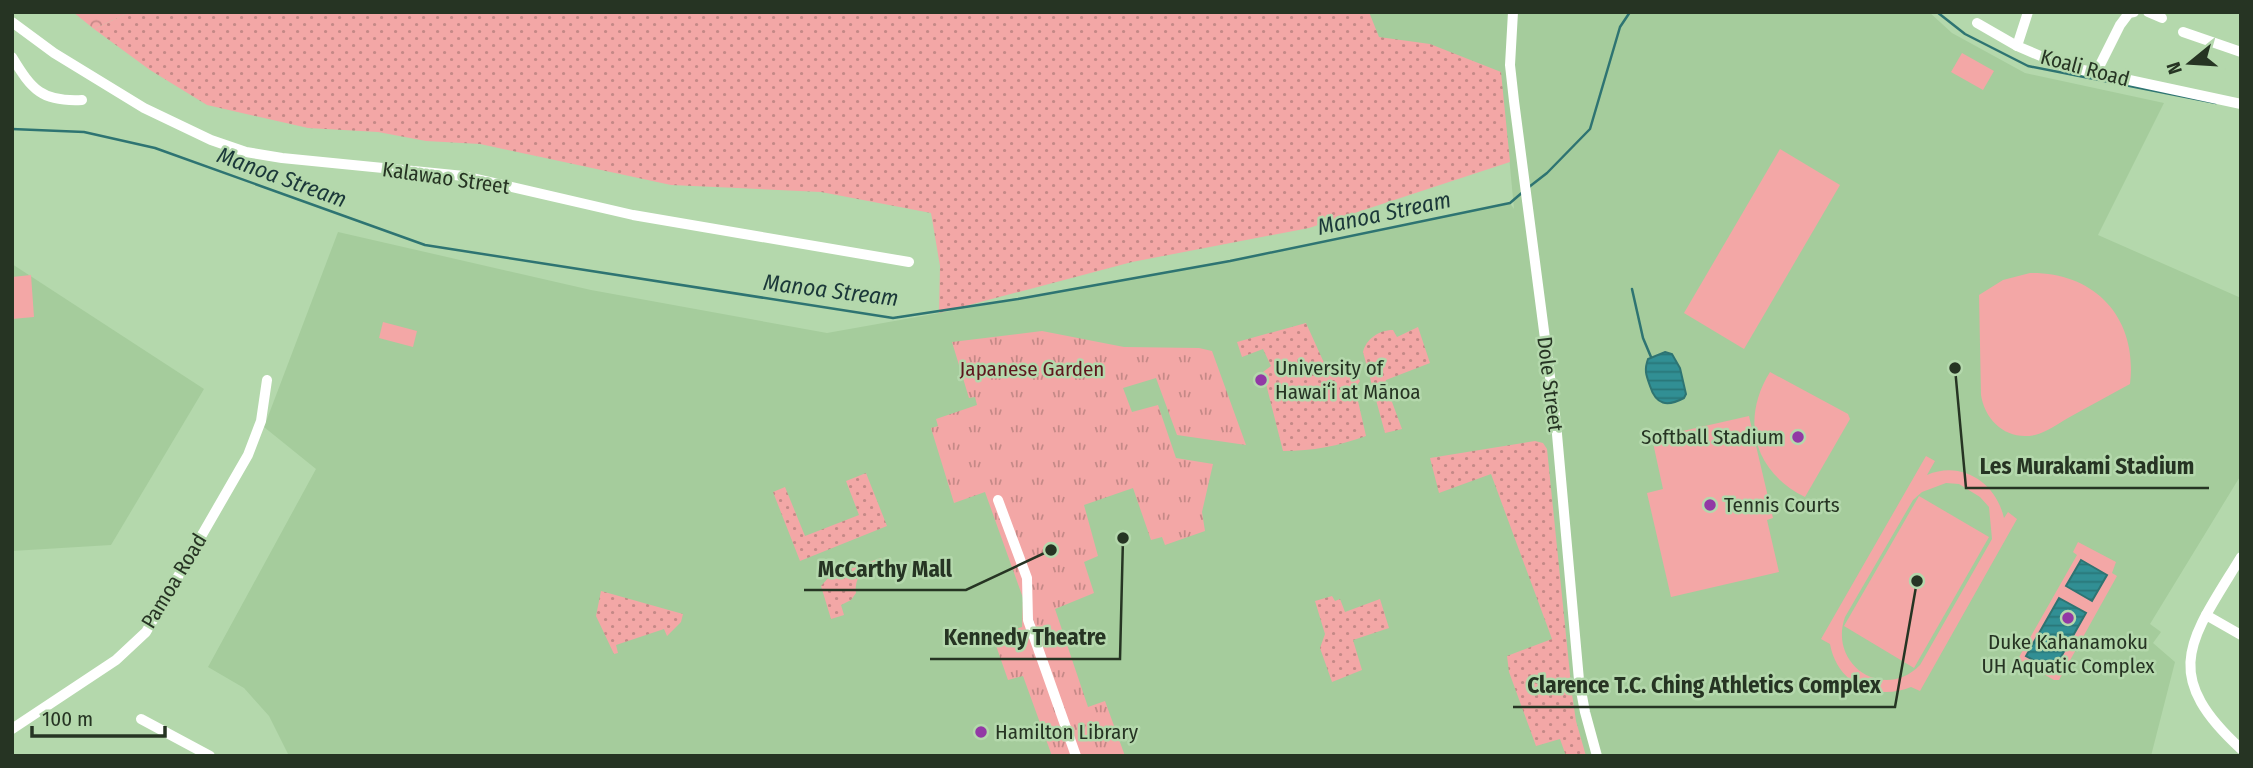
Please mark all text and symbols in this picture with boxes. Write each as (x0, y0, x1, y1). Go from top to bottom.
north arrow (2155, 28, 2225, 98)
street label: Koali Road (2038, 44, 2132, 92)
text: N (2162, 59, 2187, 77)
water label: Manoa Stream (213, 141, 351, 213)
street label: Kalawao Street (381, 156, 511, 200)
water label: Manoa Stream (1315, 185, 1453, 241)
water label: Manoa Stream (762, 268, 900, 312)
street label: Dole Street (1531, 335, 1569, 433)
place label: University of Hawaiʻi at Mānoa (1275, 355, 1421, 405)
park label: Japanese Garden (960, 356, 1104, 382)
marker: University of Hawaiʻi at Mānoa (1253, 372, 1269, 388)
place label: Softball Stadium (1641, 424, 1784, 450)
marker: Softball Stadium (1790, 429, 1806, 445)
callout: Les Murakami Stadium (1966, 444, 2209, 488)
text: Les Murakami Stadium (1980, 452, 2194, 480)
place label: Tennis Courts (1724, 492, 1840, 518)
marker: Tennis Courts (1702, 497, 1718, 513)
street label: Pamoa Road (136, 529, 212, 633)
callout: McCarthy Mall (804, 546, 966, 590)
text: McCarthy Mall (818, 555, 953, 583)
marker: Duke Kahanamoku UH Aquatic Complex (2060, 610, 2076, 626)
callout: Kennedy Theatre (930, 615, 1120, 659)
text: Kennedy Theatre (944, 623, 1107, 651)
place label: Duke Kahanamoku UH Aquatic Complex (1981, 629, 2155, 679)
callout: Clarence T.C. Ching Athletics Complex (1513, 663, 1895, 707)
text: Clarence T.C. Ching Athletics Complex (1527, 671, 1882, 699)
scale bar (32, 694, 164, 738)
text: 100 m (42, 706, 93, 732)
place label: Hamilton Library (995, 719, 1139, 745)
marker: Hamilton Library (973, 724, 989, 740)

